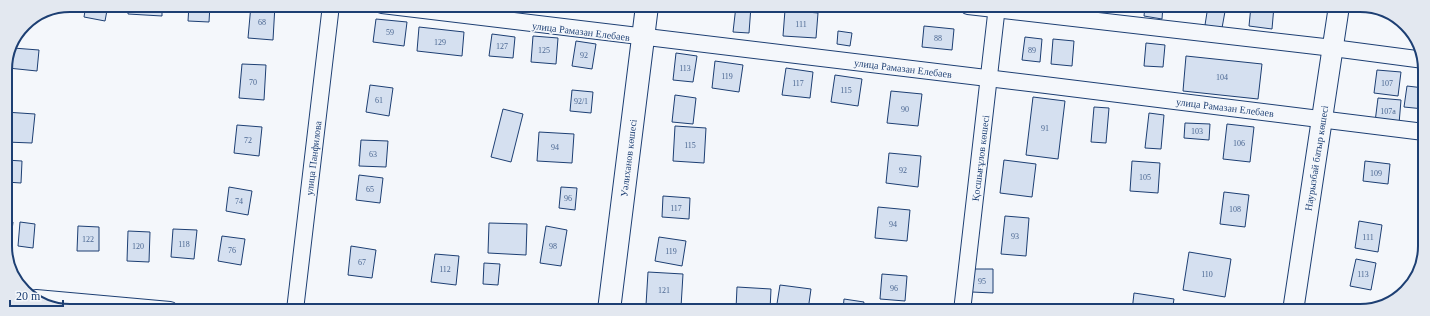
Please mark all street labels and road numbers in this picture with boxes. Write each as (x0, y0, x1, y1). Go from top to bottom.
street label: улица Рамазан Елебаев (531, 20, 631, 43)
street label: улица Рамазан Елебаев (853, 57, 953, 80)
street label: улица Рамазан Елебаев (1175, 96, 1275, 119)
street label: Наурызбай батыр көшесі (1303, 104, 1330, 212)
street label: Қосшығұлов көшесі (970, 114, 991, 202)
street label: Уәлиханов көшесі (618, 118, 639, 198)
street label: улица Панфилова (303, 120, 324, 196)

